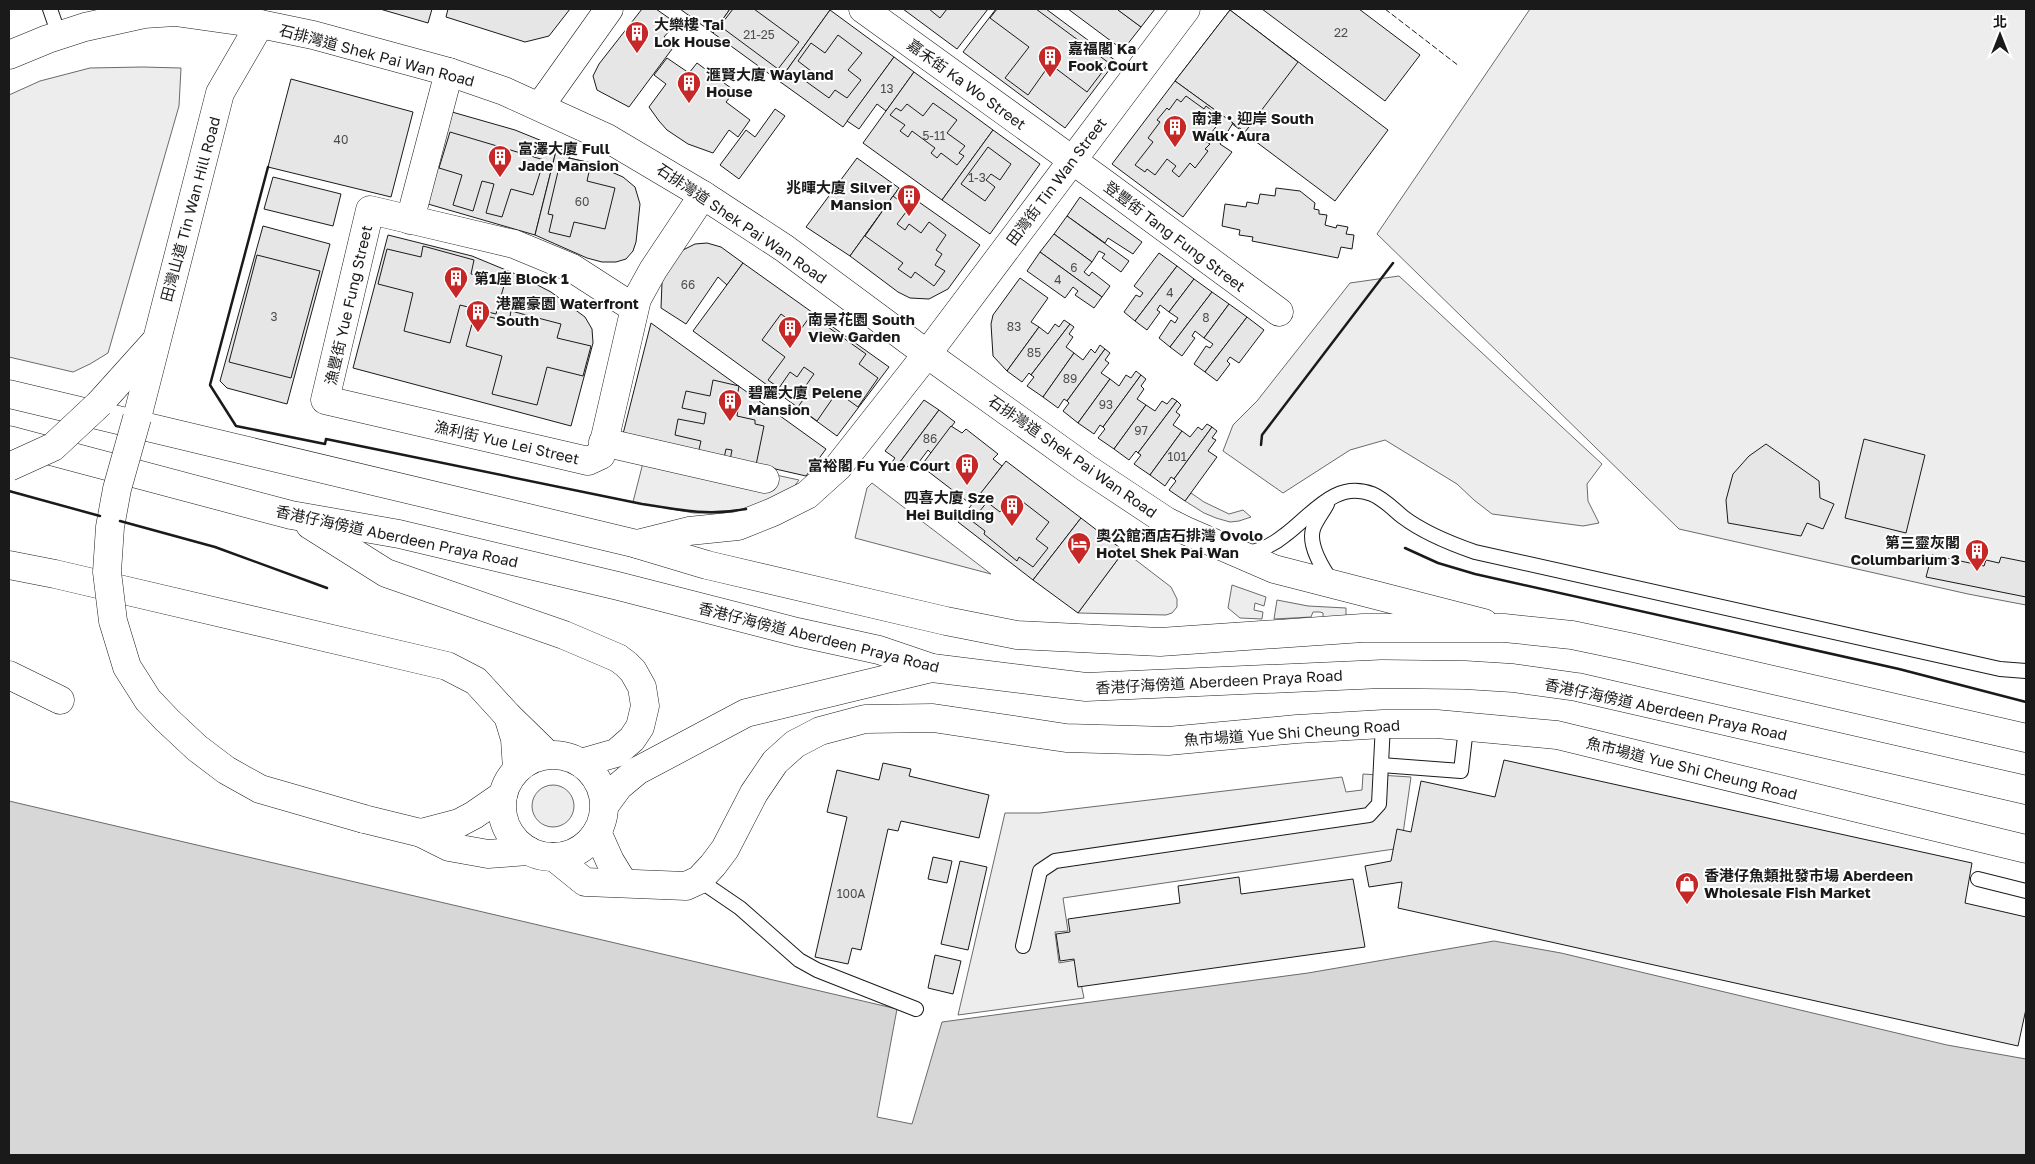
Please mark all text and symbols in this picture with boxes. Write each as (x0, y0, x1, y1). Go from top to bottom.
north arrow (1975, 10, 2025, 60)
text: 北 (1993, 13, 2007, 30)
place label: 大樂樓 Tai Lok House (654, 15, 731, 50)
street label: 石排灣道 Shek Pai Wan Road (277, 20, 477, 90)
building icon: 大樂樓 Tai Lok House (624, 20, 650, 54)
house number: 22 (1334, 25, 1348, 40)
house number: 21-25 (743, 27, 775, 42)
street label: 嘉禾街 Ka Wo Street (904, 35, 1030, 133)
place label: 嘉福閣 Ka Fook Court (1068, 39, 1148, 74)
building icon: 嘉福閣 Ka Fook Court (1037, 44, 1063, 78)
place label: 滙賢大廈 Wayland House (706, 65, 834, 100)
building icon: 滙賢大廈 Wayland House (676, 70, 702, 104)
house number: 13 (881, 81, 893, 96)
place label: 南津‧迎岸 South Walk･Aura (1192, 109, 1314, 144)
street label: 田灣街 Tin Wan Street (1002, 114, 1110, 248)
building icon: 南津‧迎岸 South Walk･Aura (1162, 114, 1188, 148)
street label: 田灣山道 Tin Wan Hill Road (157, 115, 223, 303)
house number: 5-11 (922, 128, 946, 143)
house number: 40 (334, 132, 348, 147)
place label: 富澤大廈 Full Jade Mansion (518, 139, 619, 174)
building icon: 富澤大廈 Full Jade Mansion (487, 144, 513, 178)
street label: 石排灣道 Shek Pai Wan Road (653, 159, 831, 287)
house number: 1-3 (968, 170, 986, 185)
street label: 登豐街 Tang Fung Street (1101, 177, 1249, 295)
place label: 兆暉大廈 Silver Mansion (786, 178, 892, 213)
building icon: 兆暉大廈 Silver Mansion (896, 183, 922, 217)
house number: 60 (575, 194, 589, 209)
street label: 漁豐街 Yue Fung Street (321, 223, 375, 387)
house number: 6 (1070, 260, 1078, 275)
building icon: 第1座 Block 1 (443, 265, 469, 299)
place label: 第1座 Block 1 (474, 269, 569, 287)
house number: 4 (1054, 272, 1062, 287)
house number: 66 (681, 277, 695, 292)
house number: 4 (1166, 285, 1174, 300)
place label: 港麗豪園 Waterfront South (496, 294, 639, 329)
building icon: 港麗豪園 Waterfront South (465, 299, 491, 333)
house number: 3 (270, 309, 278, 324)
place label: 南景花園 South View Garden (808, 310, 915, 345)
house number: 8 (1202, 310, 1210, 325)
building icon: 南景花園 South View Garden (777, 315, 803, 349)
house number: 83 (1007, 319, 1021, 334)
house number: 85 (1027, 345, 1041, 360)
house number: 89 (1063, 371, 1077, 386)
place label: 碧麗大廈 Pelene Mansion (748, 383, 862, 418)
building icon: 碧麗大廈 Pelene Mansion (717, 388, 743, 422)
street label: 石排灣道 Shek Pai Wan Road (985, 391, 1161, 521)
house number: 93 (1099, 397, 1113, 412)
street label: 漁利街 Yue Lei Street (433, 417, 581, 467)
house number: 97 (1134, 423, 1148, 438)
house number: 86 (923, 431, 937, 446)
house number: 101 (1167, 449, 1187, 464)
building icon: 富裕閣 Fu Yue Court (954, 452, 980, 486)
place label: 富裕閣 Fu Yue Court (808, 456, 950, 474)
place label: 四喜大廈 Sze Hei Building (904, 488, 994, 523)
building icon: 四喜大廈 Sze Hei Building (999, 493, 1025, 527)
street label: 香港仔海傍道 Aberdeen Praya Road (274, 501, 520, 571)
place label: 奧公館酒店石排灣 Ovolo Hotel Shek Pai Wan (1096, 526, 1263, 561)
hotel icon: 奧公館酒店石排灣 Ovolo Hotel Shek Pai Wan (1066, 531, 1092, 565)
place label: 第三靈灰閣 Columbarium 3 (1850, 533, 1960, 568)
building icon: 第三靈灰閣 Columbarium 3 (1964, 538, 1990, 572)
street label: 香港仔海傍道 Aberdeen Praya Road (697, 598, 941, 676)
street label: 香港仔海傍道 Aberdeen Praya Road (1095, 666, 1343, 696)
street label: 香港仔海傍道 Aberdeen Praya Road (1543, 674, 1789, 744)
street label: 魚市場道 Yue Shi Cheung Road (1183, 715, 1401, 749)
street label: 魚市場道 Yue Shi Cheung Road (1585, 733, 1799, 803)
place label: 香港仔魚類批發市場 Aberdeen Wholesale Fish Market (1704, 866, 1913, 901)
shop icon: 香港仔魚類批發市場 Aberdeen Wholesale Fish Market (1674, 871, 1700, 905)
house number: 100A (837, 886, 865, 901)

